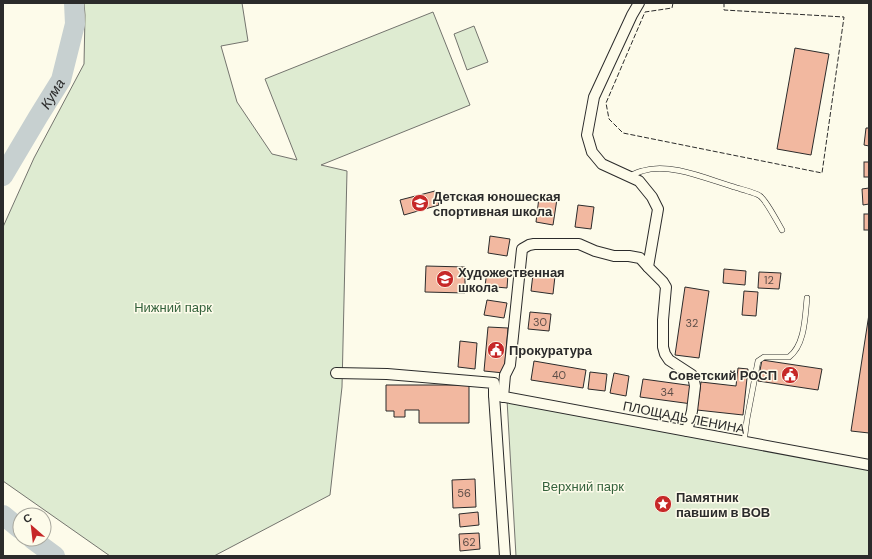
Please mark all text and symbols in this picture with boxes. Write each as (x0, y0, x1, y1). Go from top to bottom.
water label: Кума (36, 75, 69, 112)
place label: Детская юношеская спортивная школа (433, 188, 561, 220)
school or university icon: Детская юношеская спортивная школа (410, 193, 430, 213)
place label: Художественная школа (458, 264, 565, 296)
school or university icon: Художественная школа (435, 269, 455, 289)
house number: 12 (764, 273, 774, 287)
park label: Нижний парк (134, 299, 212, 316)
house number: 30 (533, 315, 547, 329)
house number: 32 (686, 316, 698, 330)
public building icon: Прокуратура (486, 340, 506, 360)
place label: Прокуратура (509, 342, 593, 359)
public building icon: Советский РОСП (780, 365, 800, 385)
place label: Советский РОСП (668, 367, 777, 384)
house number: 40 (552, 368, 566, 382)
house number: 34 (660, 385, 674, 399)
street label: ПЛОЩАДЬ ЛЕНИНА (621, 397, 747, 438)
park label: Верхний парк (542, 478, 624, 495)
house number: 56 (457, 486, 471, 500)
place label: Памятник павшим в ВОВ (676, 489, 770, 521)
place icon: Памятник павшим в ВОВ (653, 494, 673, 514)
north arrow (12, 507, 52, 547)
text: С (21, 510, 34, 526)
house number: 62 (463, 535, 475, 549)

